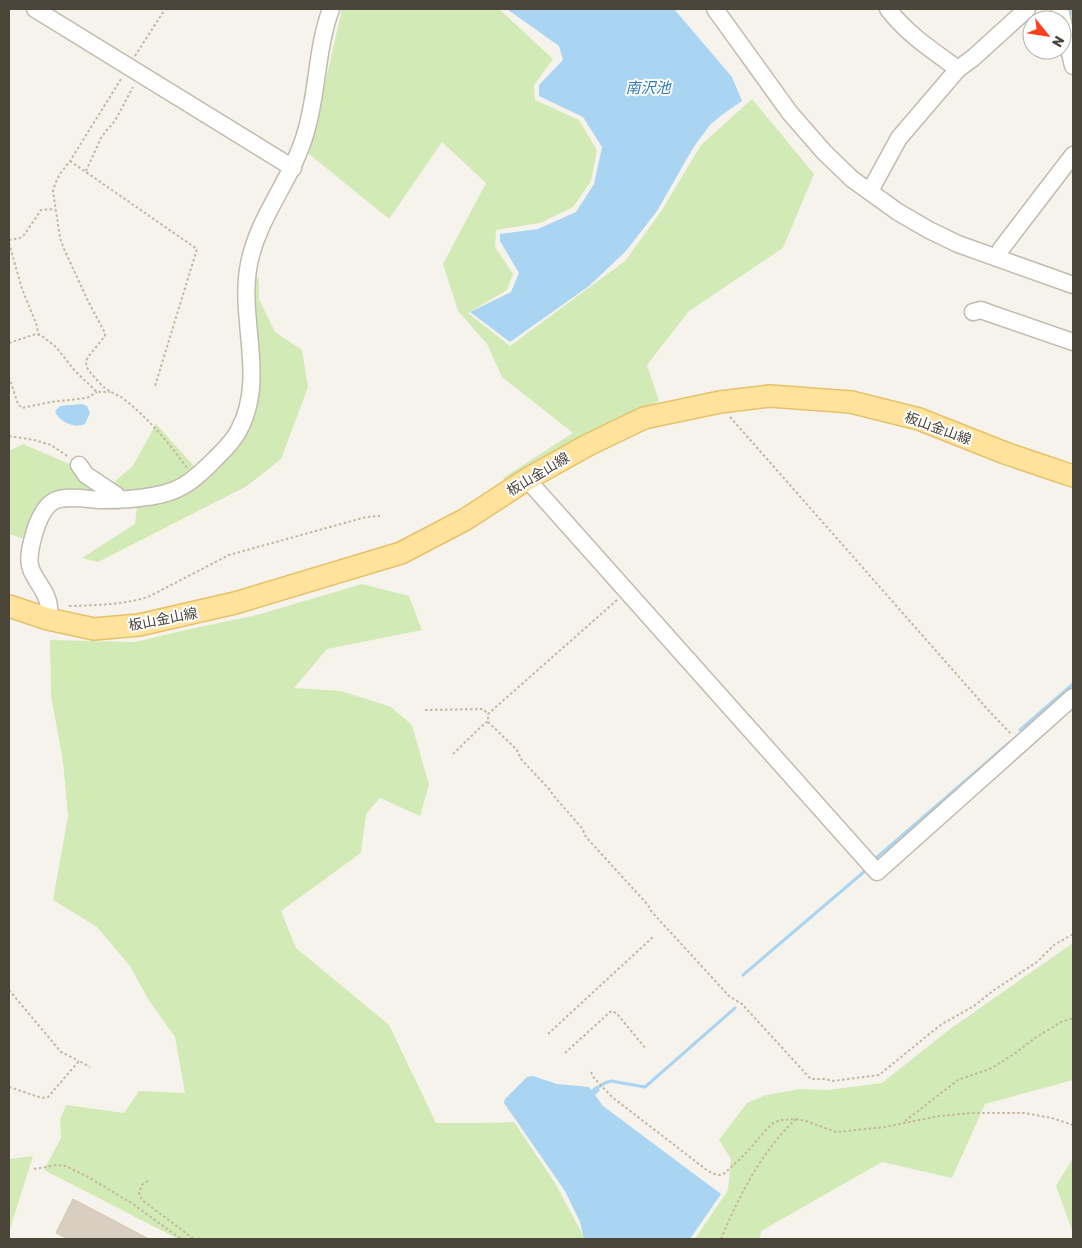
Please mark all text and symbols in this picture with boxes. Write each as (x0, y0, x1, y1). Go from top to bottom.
north arrow (1022, 10, 1072, 60)
text: N (1048, 33, 1068, 50)
water label: 南沢池 (625, 79, 672, 97)
street label: 板山金山線 (902, 409, 974, 448)
street label: 板山金山線 (504, 449, 573, 500)
street label: 板山金山線 (127, 604, 199, 635)

